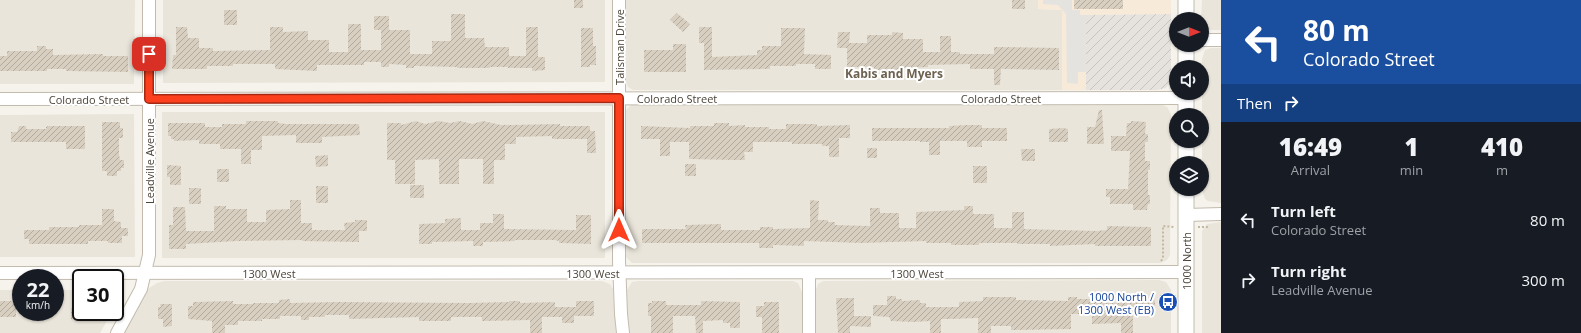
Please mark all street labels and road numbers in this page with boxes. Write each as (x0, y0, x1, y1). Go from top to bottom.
street label: Talisman Drive (612, 9, 627, 85)
street label: Colorado Street (637, 91, 717, 106)
street label: Colorado Street (961, 91, 1041, 106)
street label: Colorado Street (49, 92, 129, 107)
street label: Leadville Avenue (142, 118, 157, 204)
street label: 1000 North (1179, 232, 1194, 290)
street label: 1300 West (242, 266, 296, 281)
street label: 1300 West (566, 266, 620, 281)
street label: 1300 West (890, 266, 944, 281)

